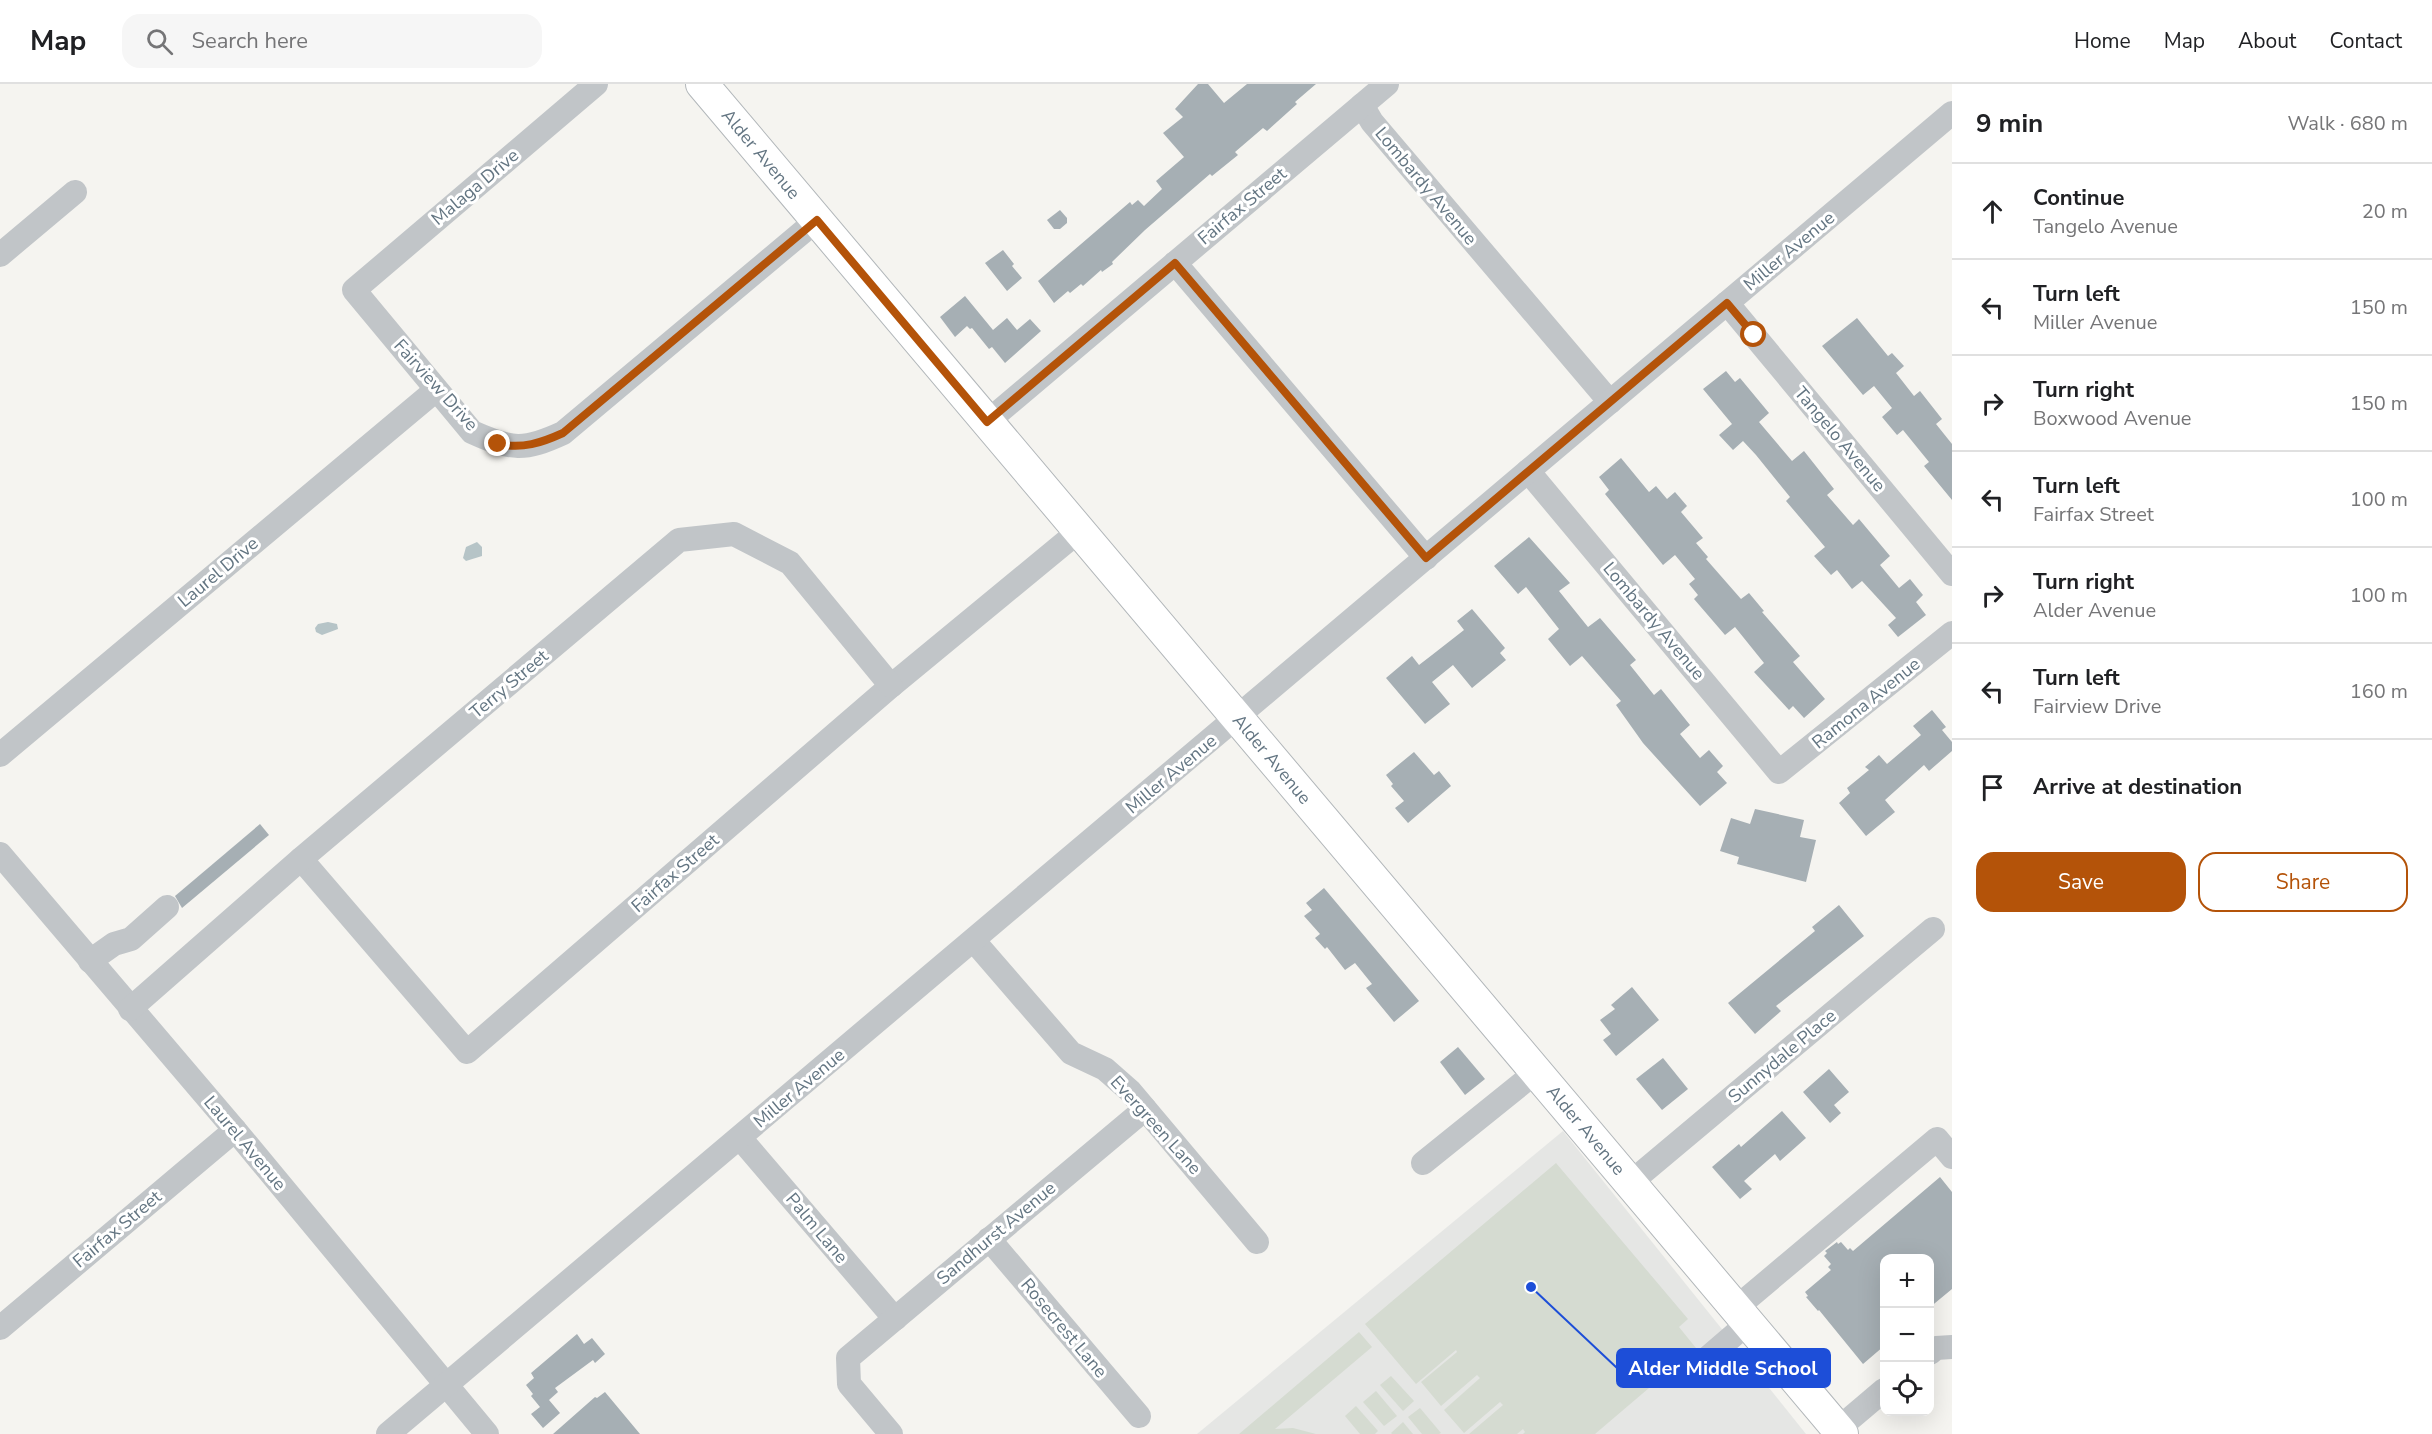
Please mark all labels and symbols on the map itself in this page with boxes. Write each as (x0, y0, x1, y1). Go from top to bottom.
street label: Alder Avenue (716, 104, 806, 204)
street label: Lombardy Avenue (1370, 122, 1482, 250)
street label: Malaga Drive (426, 143, 524, 231)
street label: Fairfax Street (1193, 161, 1292, 250)
street label: Miller Avenue (1738, 206, 1840, 296)
route start (1740, 321, 1766, 347)
street label: Fairview Drive (388, 334, 484, 436)
street label: Tangelo Avenue (1789, 381, 1891, 497)
route end (484, 430, 510, 456)
street label: Laurel Drive (173, 531, 263, 613)
street label: Lombardy Avenue (1598, 557, 1710, 685)
street label: Terry Street (465, 644, 554, 724)
street label: Ramona Avenue (1807, 652, 1925, 754)
street label: Alder Avenue (1227, 709, 1317, 809)
street label: Miller Avenue (1120, 729, 1222, 819)
street label: Fairfax Street (626, 828, 724, 918)
street label: Sunnydale Place (1723, 1004, 1841, 1108)
street label: Miller Avenue (748, 1043, 850, 1133)
street label: Evergreen Lane (1105, 1070, 1207, 1180)
street label: Alder Avenue (1541, 1080, 1631, 1180)
street label: Laurel Avenue (198, 1091, 292, 1195)
street label: Sandhurst Avenue (931, 1176, 1061, 1290)
street label: Fairfax Street (68, 1184, 167, 1273)
street label: Palm Lane (780, 1188, 854, 1268)
street label: Rosecrest Lane (1015, 1273, 1113, 1383)
callout: Alder Middle School (1617, 1349, 1830, 1387)
text: Alder Middle School (1628, 1355, 1818, 1382)

